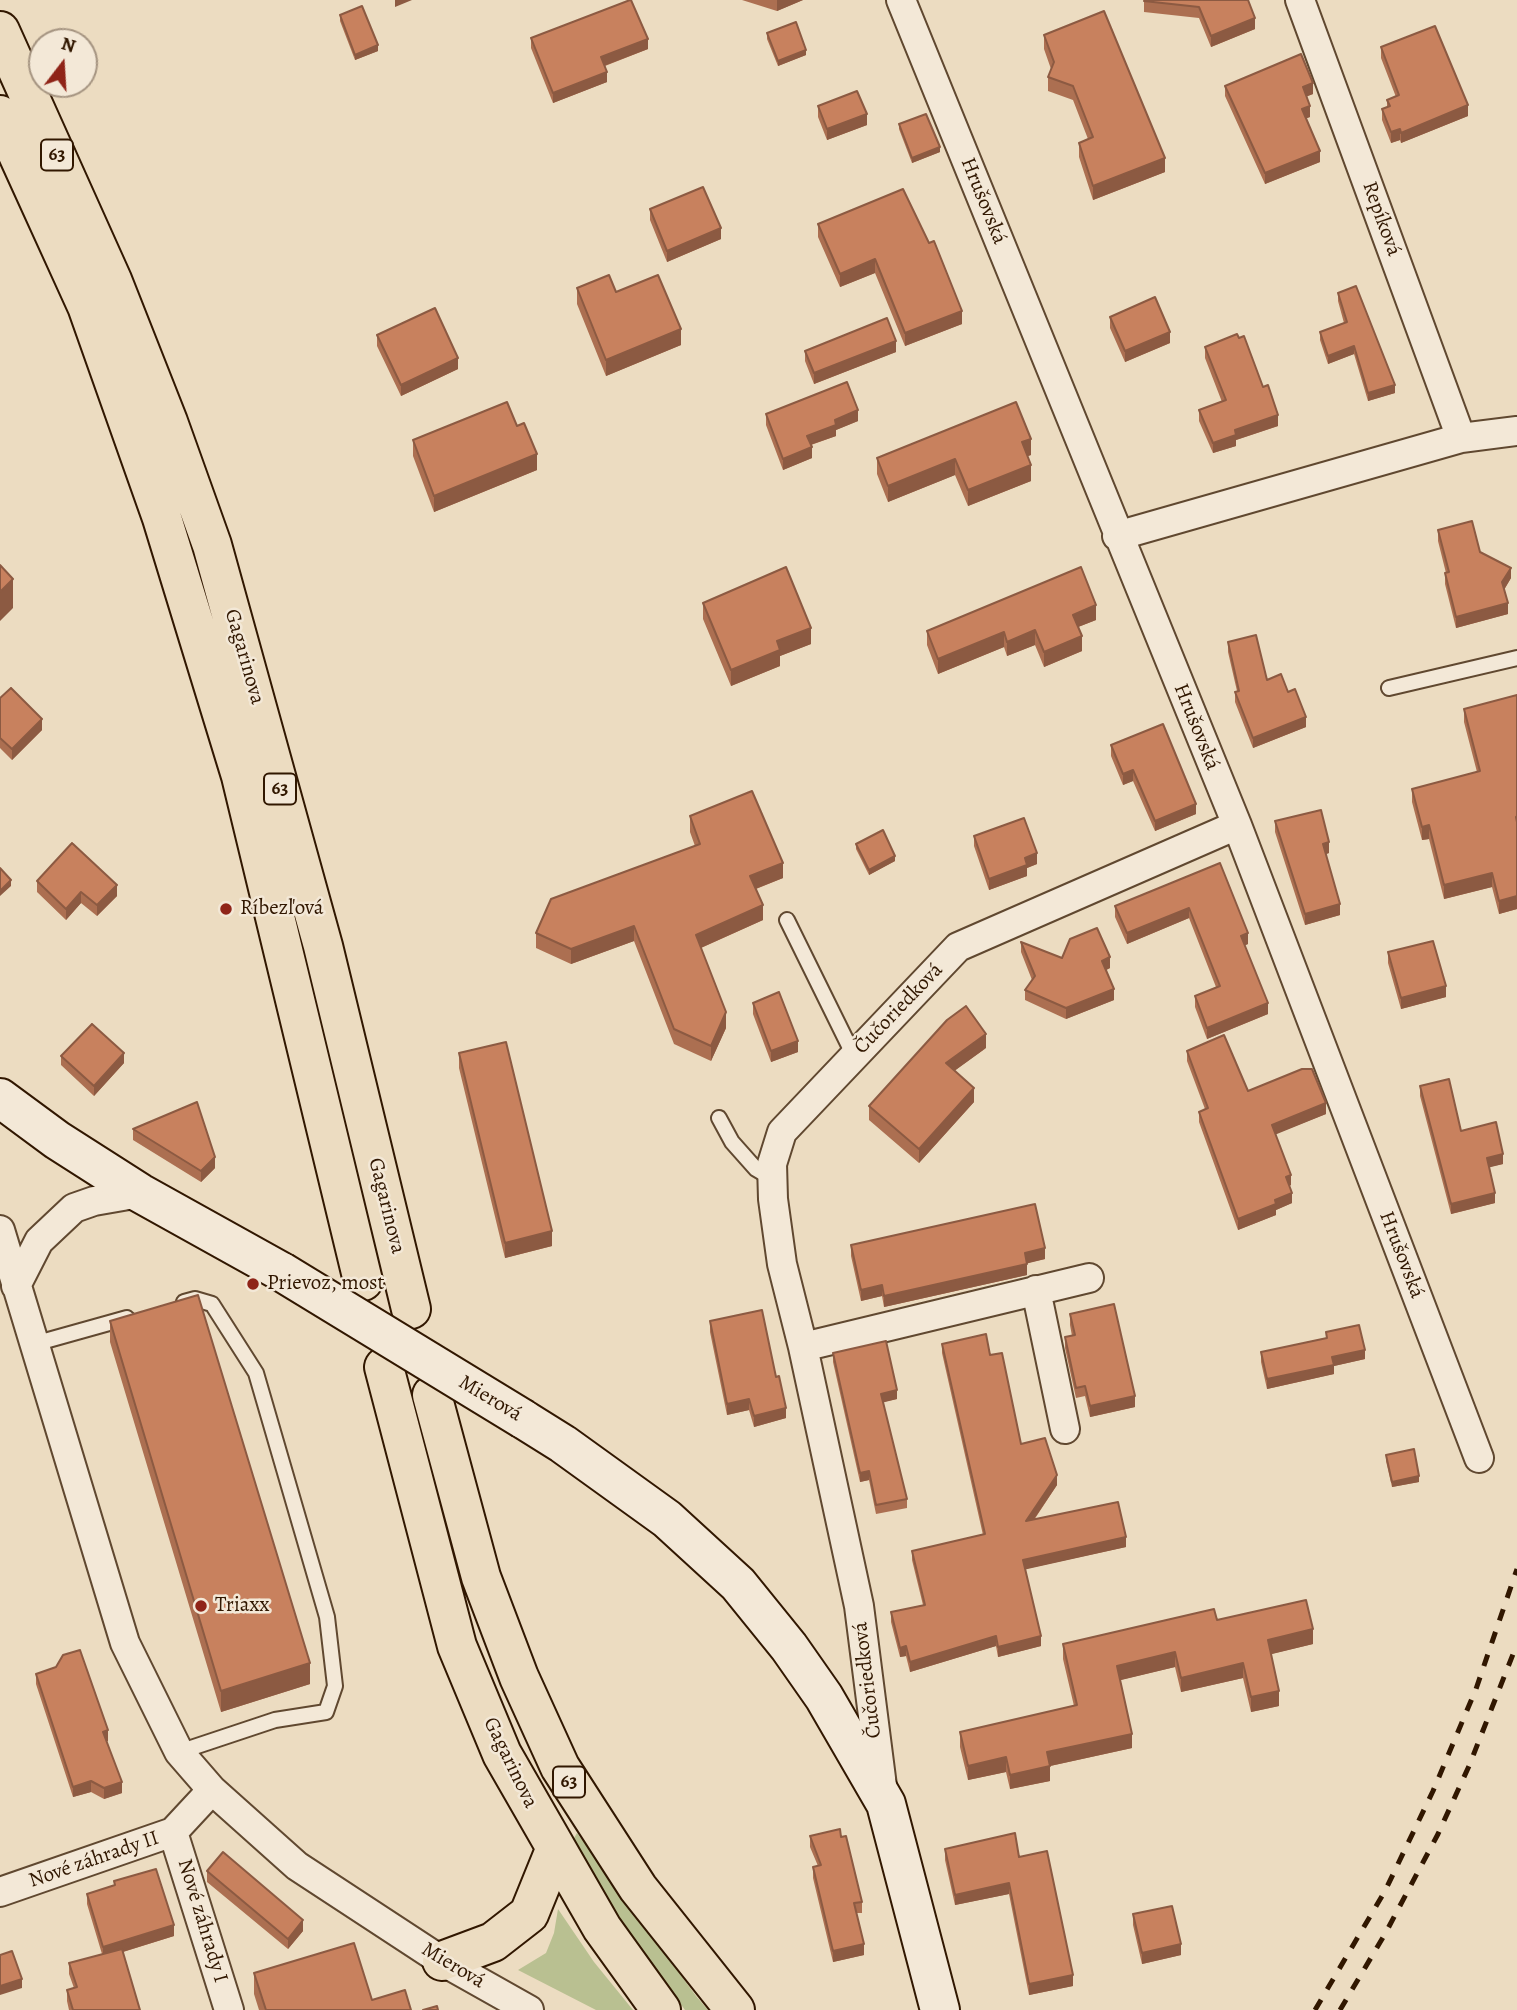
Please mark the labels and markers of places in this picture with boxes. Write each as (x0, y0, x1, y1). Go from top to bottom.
place label: Ríbezľová (240, 896, 324, 922)
marker: Ríbezľová (218, 901, 234, 917)
place label: Prievoz, most (267, 1271, 384, 1297)
marker: Prievoz, most (245, 1276, 261, 1292)
place label: Triaxx (215, 1593, 270, 1619)
marker: Triaxx (193, 1598, 209, 1614)

